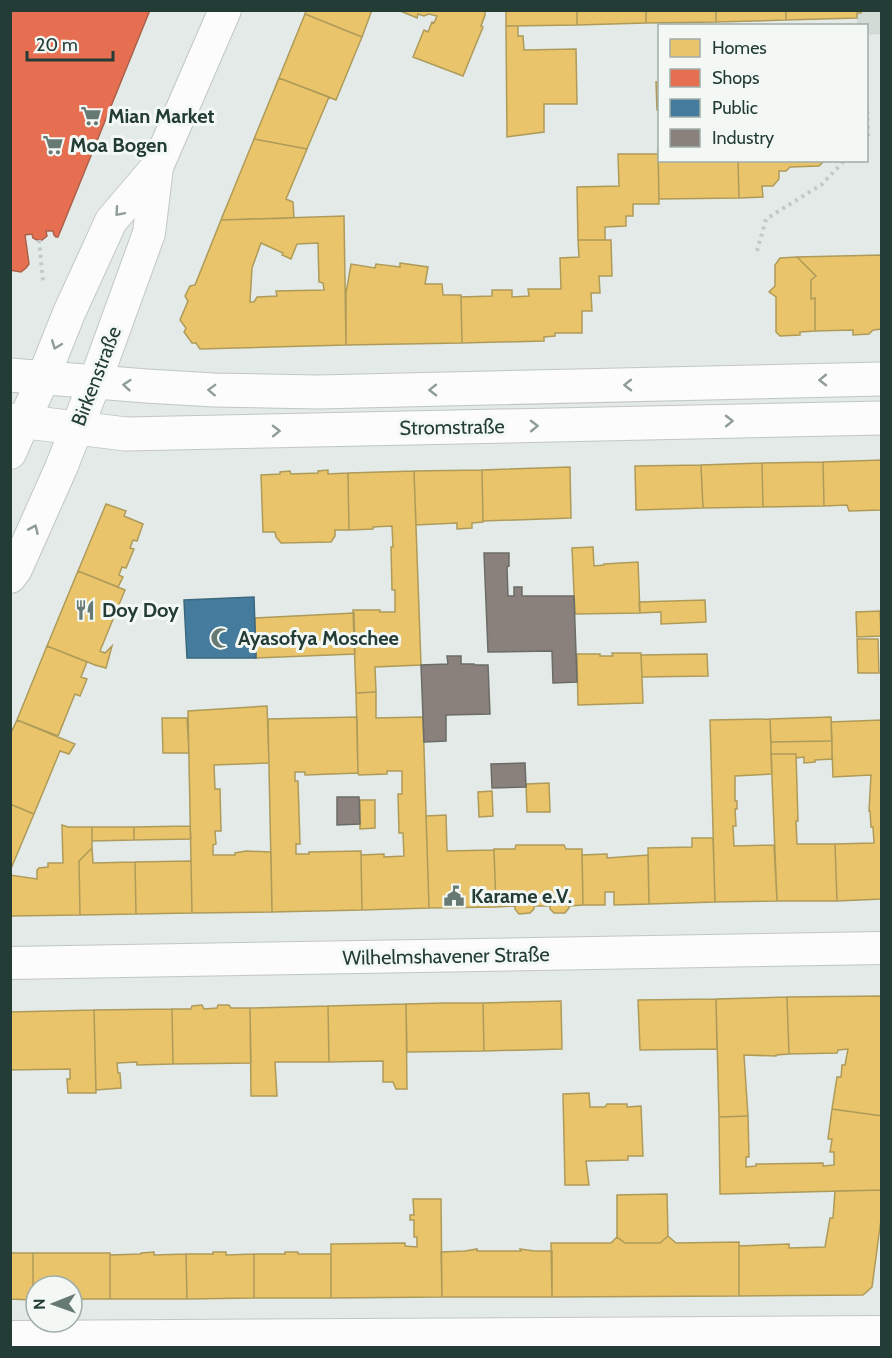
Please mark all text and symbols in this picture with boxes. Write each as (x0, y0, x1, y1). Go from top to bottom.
scale bar (27, 24, 112, 62)
legend (658, 24, 868, 162)
text: 20 m (36, 34, 78, 56)
text: Homes (712, 37, 767, 59)
text: Shops (712, 67, 760, 89)
text: Public (712, 97, 758, 119)
supermarket icon: Mian Market (79, 104, 103, 128)
place label: Mian Market (108, 104, 214, 128)
text: Industry (712, 127, 774, 149)
supermarket icon: Moa Bogen (41, 133, 65, 157)
place label: Moa Bogen (70, 133, 167, 157)
one-way arrow (115, 205, 126, 216)
street label: Birkenstraße (66, 323, 126, 429)
one-way arrow (51, 339, 63, 350)
one-way arrow (819, 374, 828, 387)
one-way arrow (122, 379, 131, 392)
one-way arrow (624, 379, 633, 391)
one-way arrow (207, 383, 216, 396)
one-way arrow (429, 383, 438, 396)
street label: Stromstraße (399, 414, 505, 440)
one-way arrow (725, 415, 734, 428)
one-way arrow (530, 419, 539, 432)
one-way arrow (272, 425, 281, 437)
one-way arrow (27, 525, 39, 536)
restaurant icon: Doy Doy (73, 598, 97, 622)
place label: Doy Doy (102, 598, 179, 622)
mosque icon: Ayasofya Moschee (209, 626, 233, 650)
place label: Ayasofya Moschee (238, 626, 399, 650)
public building icon: Karame e.V. (442, 884, 466, 908)
place label: Karame e.V. (471, 884, 572, 908)
street label: Wilhelmshavener Straße (342, 942, 550, 970)
north arrow (24, 1274, 84, 1334)
text: N (30, 1298, 49, 1310)

